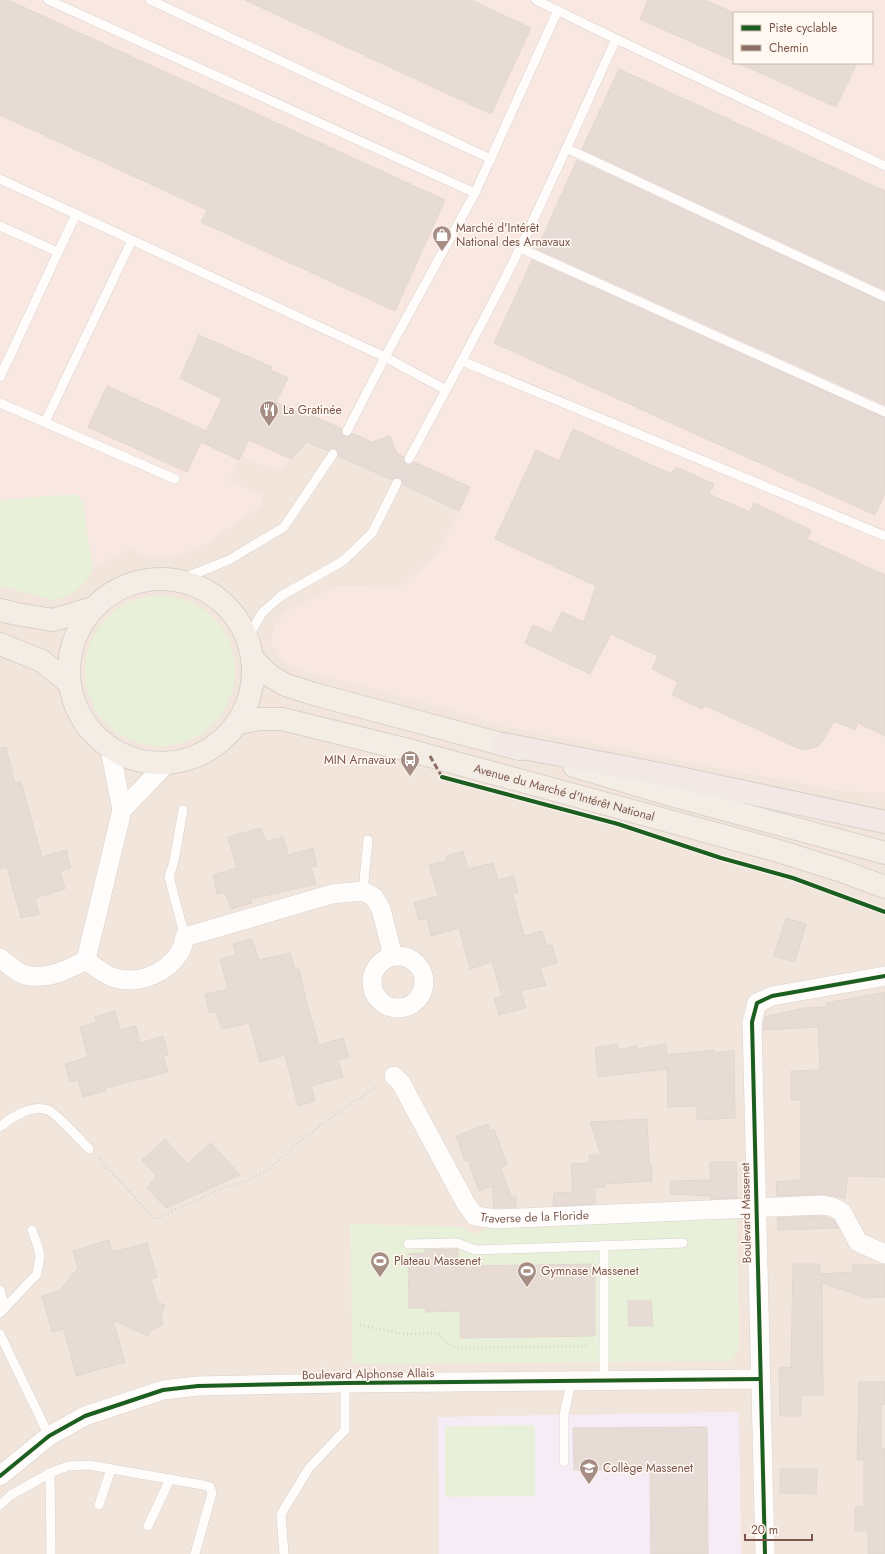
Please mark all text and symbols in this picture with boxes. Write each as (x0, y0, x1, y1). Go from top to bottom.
legend (733, 12, 873, 64)
text: Piste cyclable (769, 19, 837, 37)
text: Chemin (769, 39, 808, 57)
place label: Marché d'Intérêt National des Arnavaux (456, 219, 571, 251)
shop icon: Marché d'Intérêt National des Arnavaux (431, 224, 453, 252)
restaurant icon: La Gratinée (258, 399, 280, 427)
place label: La Gratinée (283, 401, 342, 419)
bus stop icon: MIN Arnavaux (399, 749, 421, 777)
place label: MIN Arnavaux (324, 751, 397, 769)
street label: Avenue du Marché d'Intérêt National (472, 759, 657, 826)
street label: Boulevard Massenet (736, 1162, 756, 1263)
street label: Traverse de la Floride (479, 1206, 589, 1228)
sports icon: Plateau Massenet (369, 1250, 391, 1278)
place label: Plateau Massenet (394, 1252, 481, 1270)
sports icon: Gymnase Massenet (516, 1260, 538, 1288)
place label: Gymnase Massenet (541, 1262, 639, 1280)
street label: Boulevard Alphonse Allais (302, 1364, 434, 1384)
school or university icon: Collège Massenet (578, 1457, 600, 1485)
place label: Collège Massenet (603, 1459, 693, 1477)
scale bar (745, 1516, 812, 1542)
text: 20 m (751, 1521, 778, 1539)

